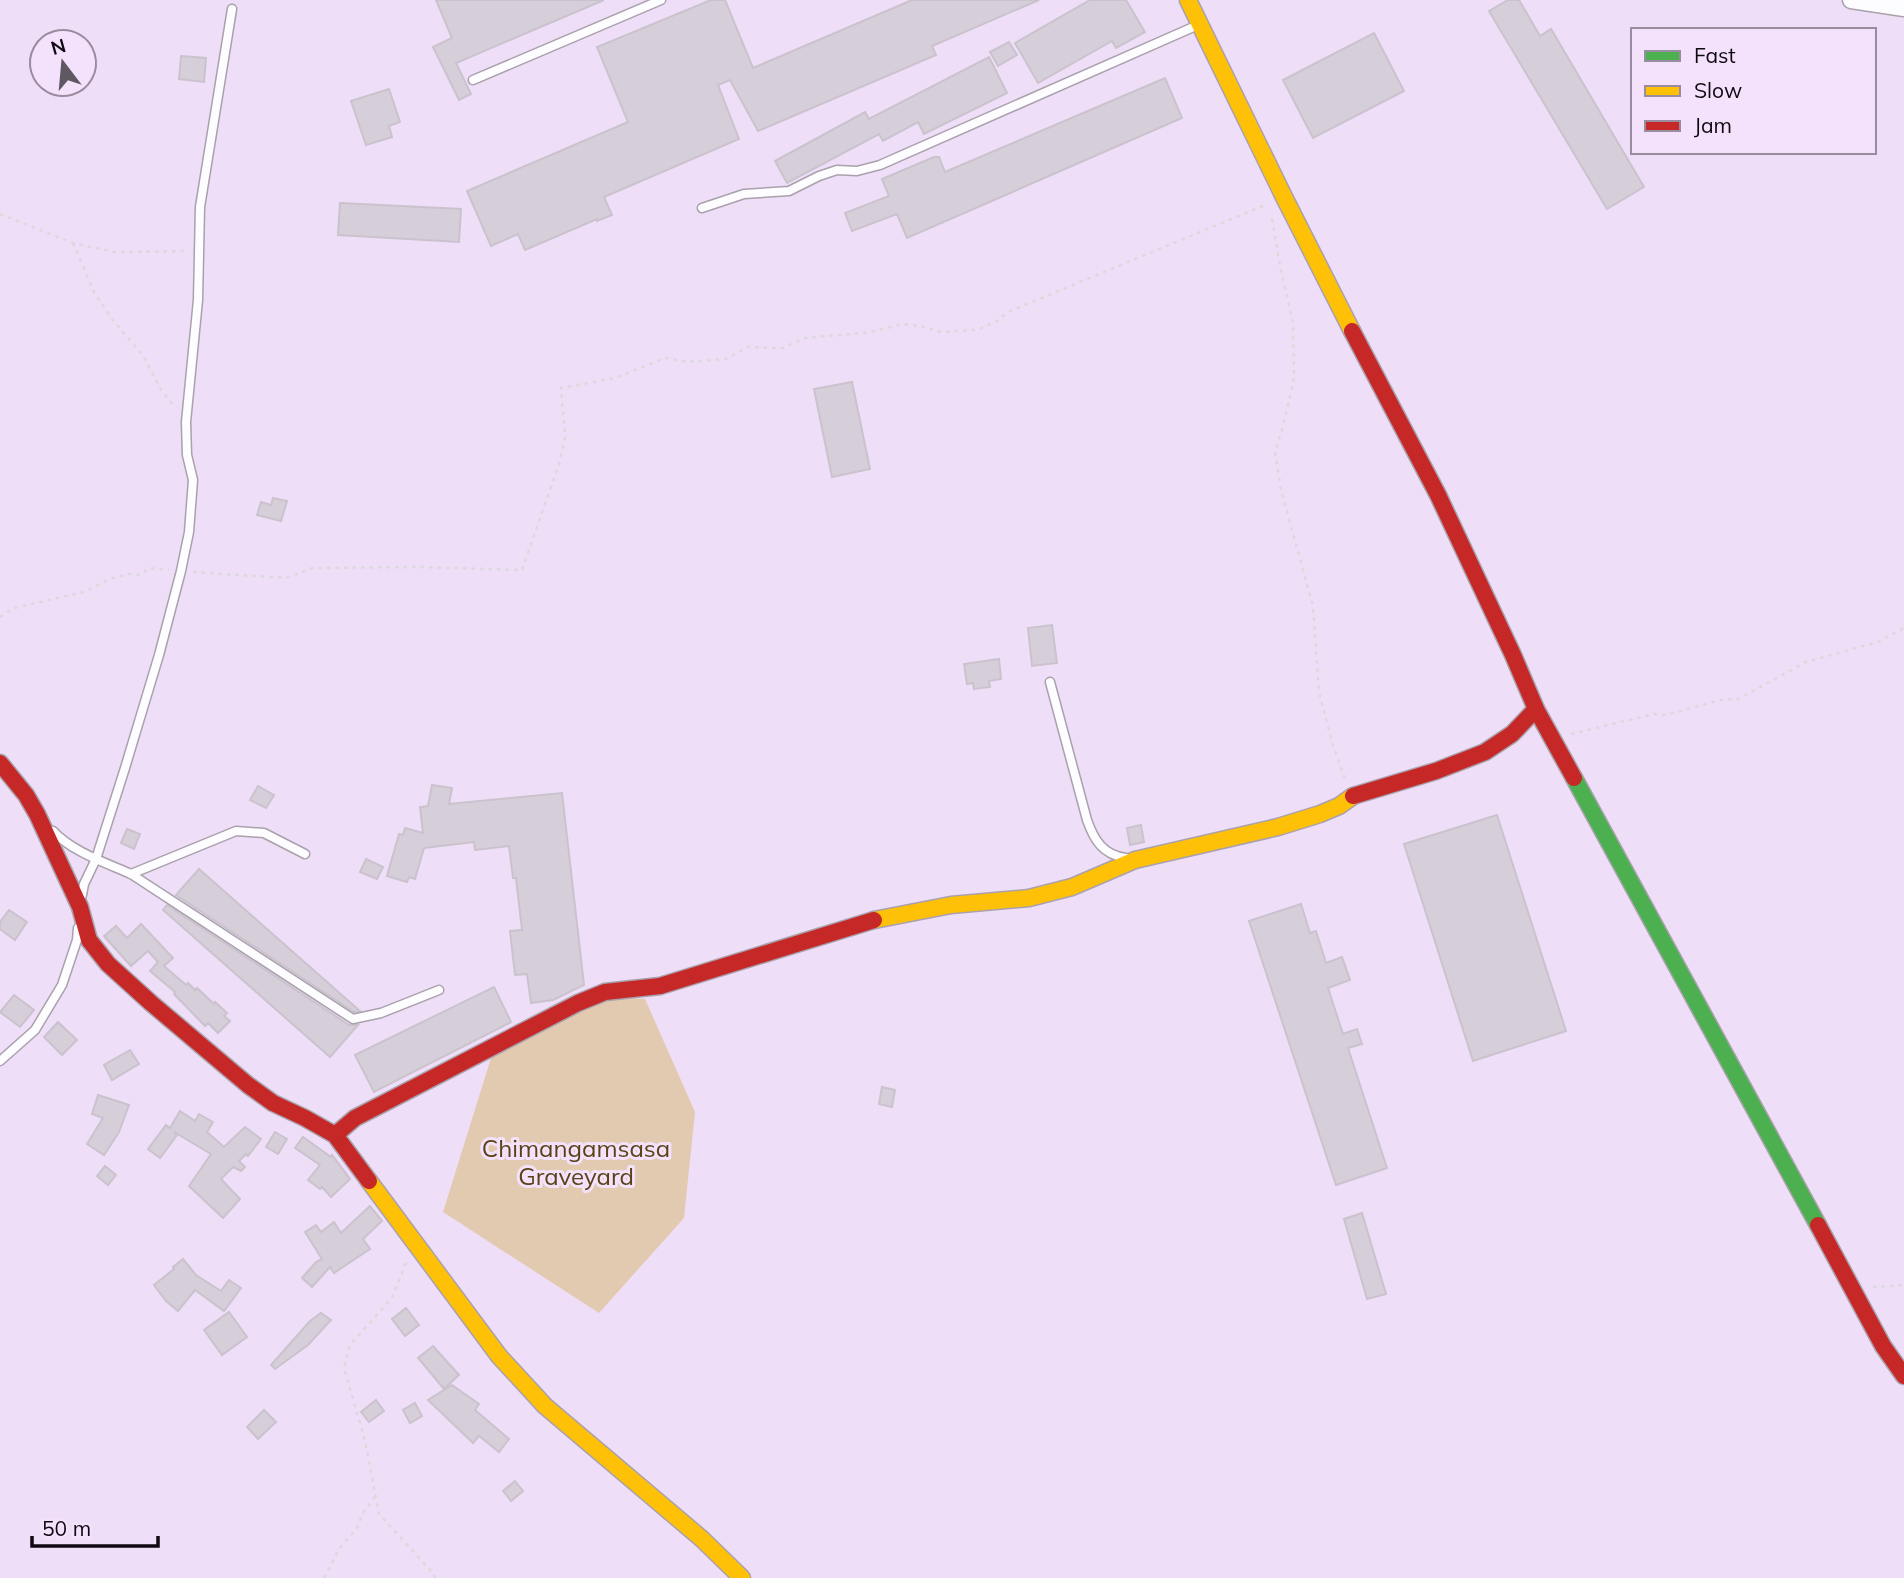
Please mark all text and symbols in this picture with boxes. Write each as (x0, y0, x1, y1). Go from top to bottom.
north arrow (28, 28, 98, 98)
legend (1631, 28, 1876, 154)
text: N (48, 33, 69, 60)
text: Fast (1694, 42, 1736, 68)
text: Slow (1694, 77, 1742, 103)
text: Jam (1694, 112, 1732, 138)
park label: Chimangamsasa Graveyard (482, 1133, 670, 1191)
scale bar (32, 1504, 158, 1548)
text: 50 m (42, 1515, 91, 1541)

